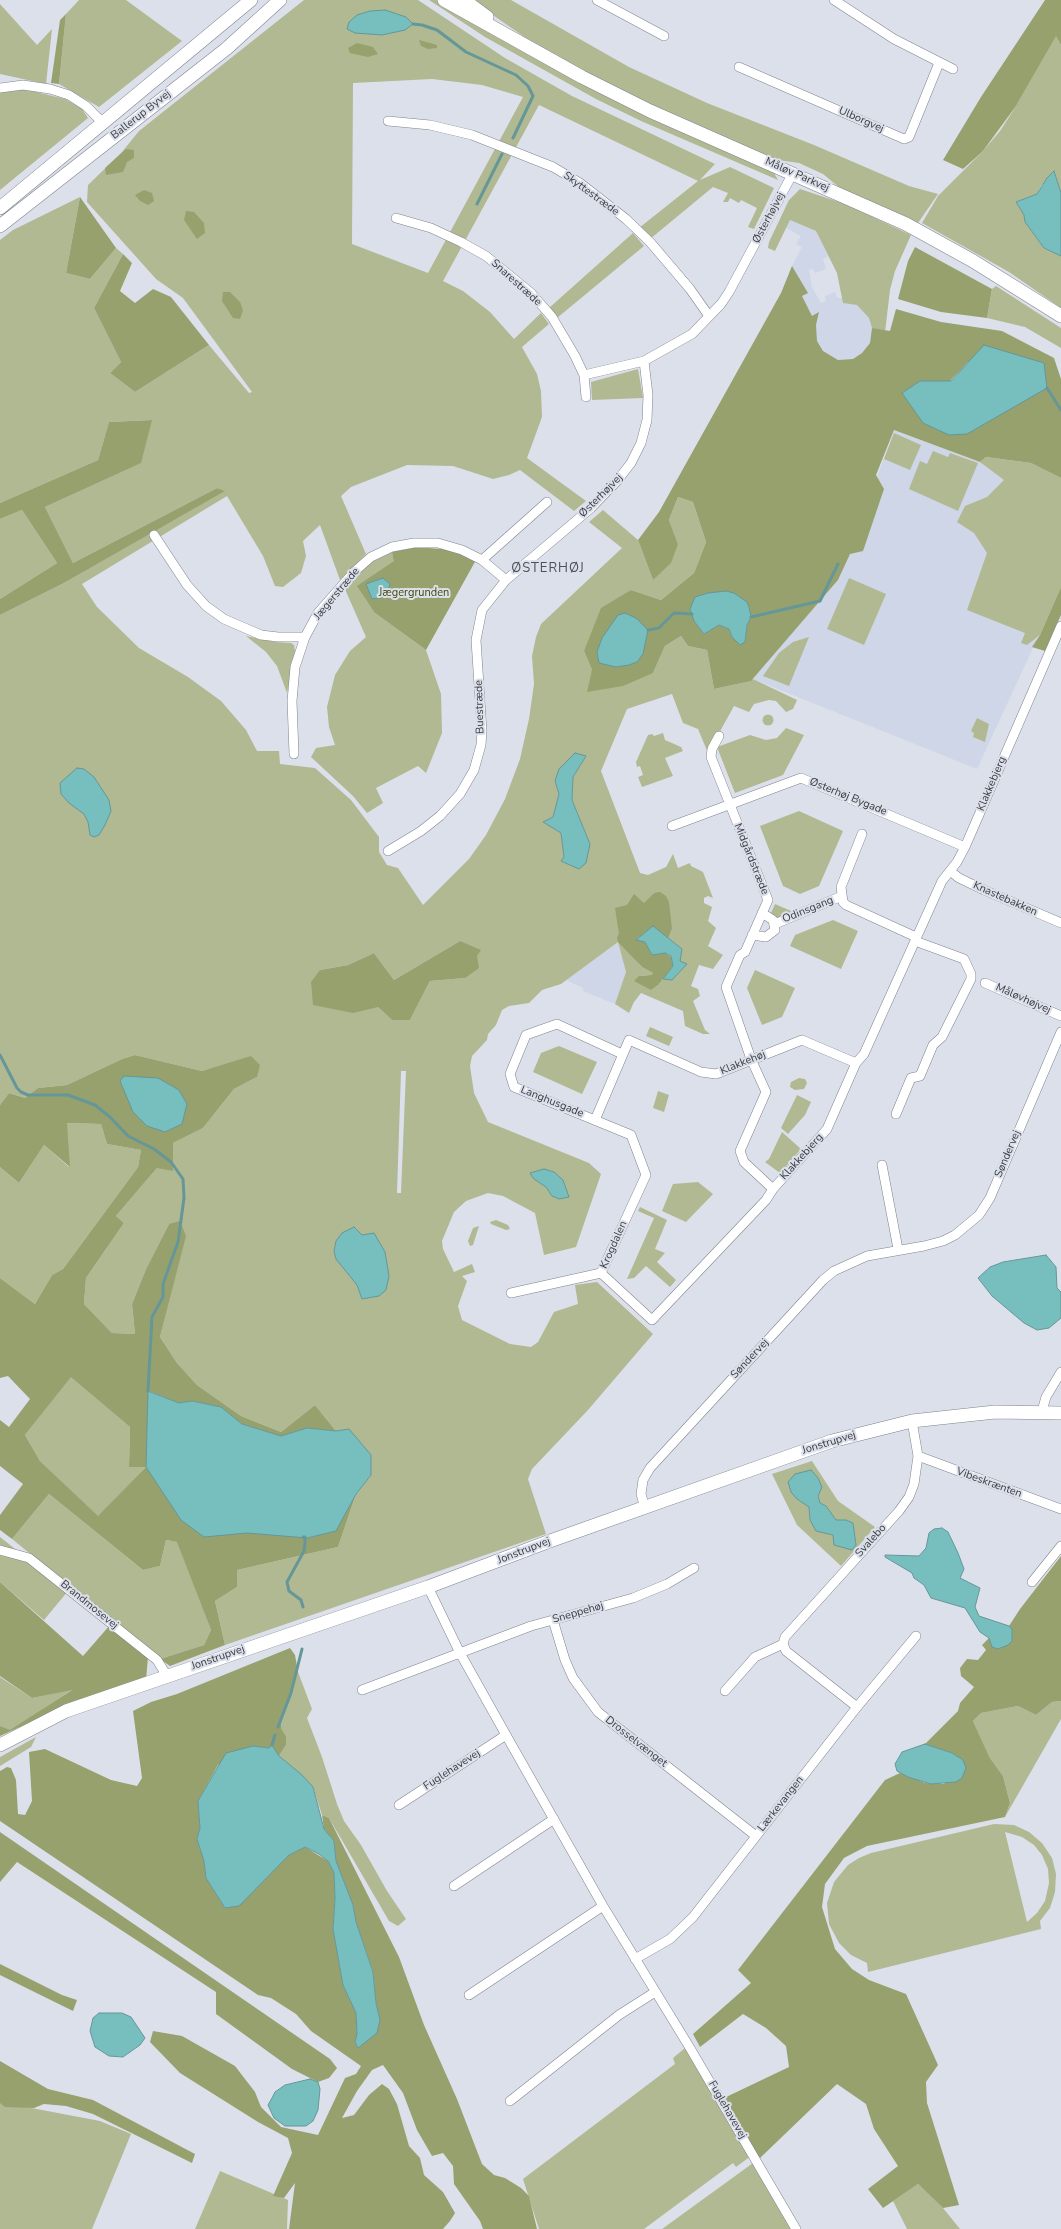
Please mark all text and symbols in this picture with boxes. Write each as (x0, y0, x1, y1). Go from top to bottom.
street label: Ballerup Byvej (108, 88, 174, 142)
street label: Ulborgvej (836, 104, 886, 136)
street label: Måløv Parkvej (763, 155, 831, 195)
street label: Skyttestræde (560, 169, 622, 219)
street label: Østerhøjvej (750, 190, 788, 246)
street label: Snarestræde (488, 257, 544, 309)
street label: Østerhøjvej (576, 471, 626, 521)
district label: ØSTERHØJ (511, 561, 585, 577)
street label: Jægerstræde (311, 565, 363, 623)
park label: Jægergrunden (379, 586, 449, 600)
street label: Buestræde (472, 680, 488, 734)
street label: Klakkebjerg (975, 755, 1009, 813)
street label: Østerhøj Bygade (807, 775, 889, 819)
street label: Midgårdstræde (731, 821, 771, 897)
street label: Knastebakken (971, 879, 1039, 919)
street label: Odinsgang (781, 894, 835, 926)
street label: Måløvhøjvej (993, 981, 1053, 1017)
street label: Klakkehøj (718, 1048, 768, 1078)
street label: Langhusgade (519, 1083, 585, 1121)
street label: Søndervej (992, 1129, 1024, 1179)
street label: Klakkebjerg (778, 1131, 826, 1183)
street label: Krogdalen (598, 1219, 630, 1271)
street label: Søndervej (728, 1336, 772, 1382)
street label: Jonstrupvej (801, 1429, 857, 1457)
street label: Vibeskrænten (954, 1465, 1024, 1501)
street label: Svalebo (853, 1522, 889, 1560)
street label: Jonstrupvej (496, 1535, 552, 1567)
street label: Brandmosevej (57, 1578, 121, 1632)
street label: Sneppehøj (551, 1599, 605, 1627)
street label: Jonstrupvej (190, 1643, 246, 1673)
street label: Drosselvænget (602, 1714, 670, 1770)
street label: Fuglehavevej (421, 1747, 483, 1793)
street label: Lærkevangen (755, 1774, 807, 1834)
street label: Fuglehavevej (705, 2079, 749, 2141)

